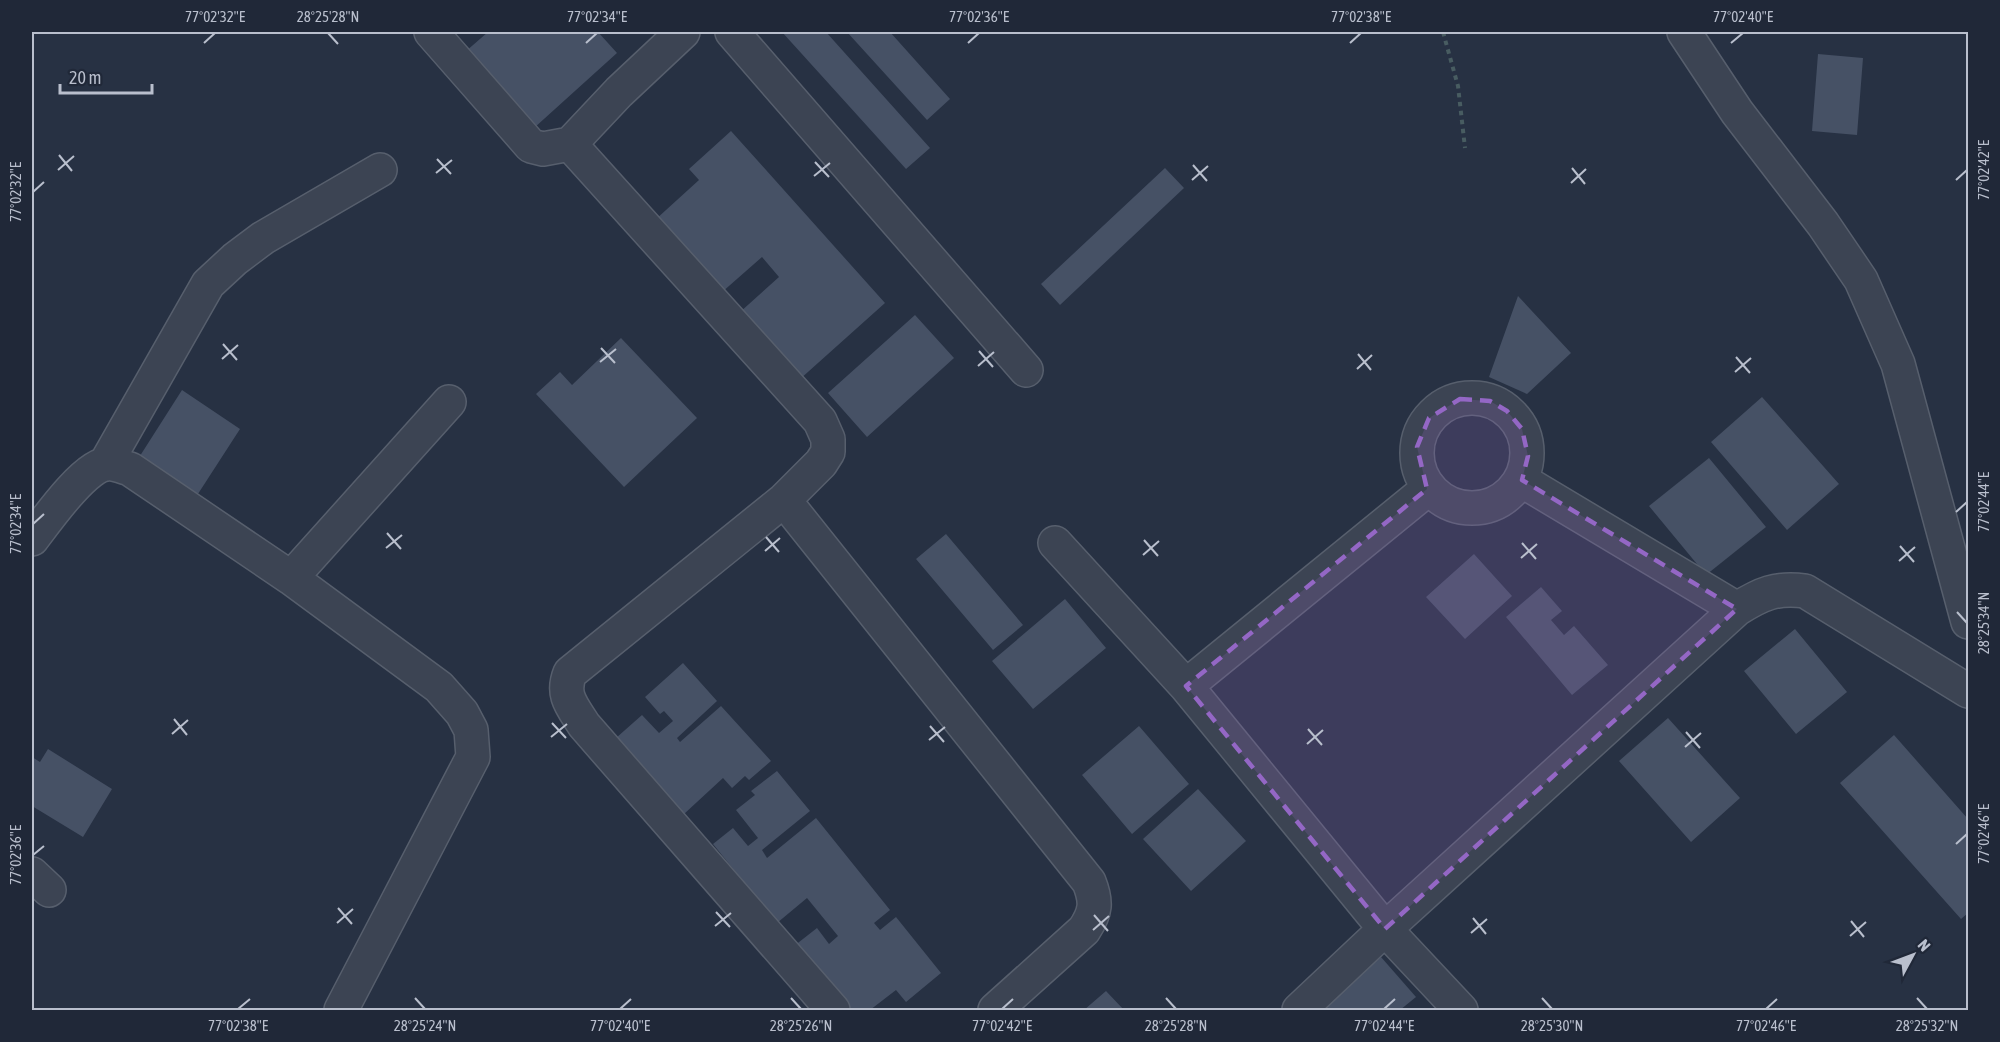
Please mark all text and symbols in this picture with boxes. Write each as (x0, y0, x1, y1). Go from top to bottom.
text: 77°02'32"E (185, 8, 246, 25)
text: 28°25'28"N (297, 8, 359, 25)
text: 77°02'34"E (567, 8, 628, 25)
text: 77°02'36"E (949, 8, 1010, 25)
text: 77°02'38"E (1331, 8, 1392, 25)
text: 77°02'40"E (1713, 8, 1774, 25)
scale bar (60, 57, 152, 95)
text: 20 m (69, 67, 101, 88)
text: 77°02'42"E (1975, 139, 1992, 200)
text: 77°02'32"E (7, 161, 24, 222)
text: 77°02'44"E (1975, 471, 1992, 532)
text: 77°02'34"E (7, 493, 24, 554)
text: 28°25'34"N (1975, 592, 1992, 654)
text: 77°02'46"E (1975, 803, 1992, 864)
text: 77°02'36"E (7, 824, 24, 885)
north arrow (1883, 925, 1943, 985)
text: N (1914, 936, 1934, 955)
text: 77°02'38"E (208, 1017, 269, 1034)
text: 28°25'24"N (394, 1017, 456, 1034)
text: 77°02'40"E (590, 1017, 651, 1034)
text: 28°25'26"N (770, 1017, 832, 1034)
text: 77°02'42"E (972, 1017, 1033, 1034)
text: 28°25'28"N (1145, 1017, 1207, 1034)
text: 77°02'44"E (1354, 1017, 1415, 1034)
text: 28°25'30"N (1521, 1017, 1583, 1034)
text: 77°02'46"E (1736, 1017, 1797, 1034)
text: 28°25'32"N (1896, 1017, 1958, 1034)

